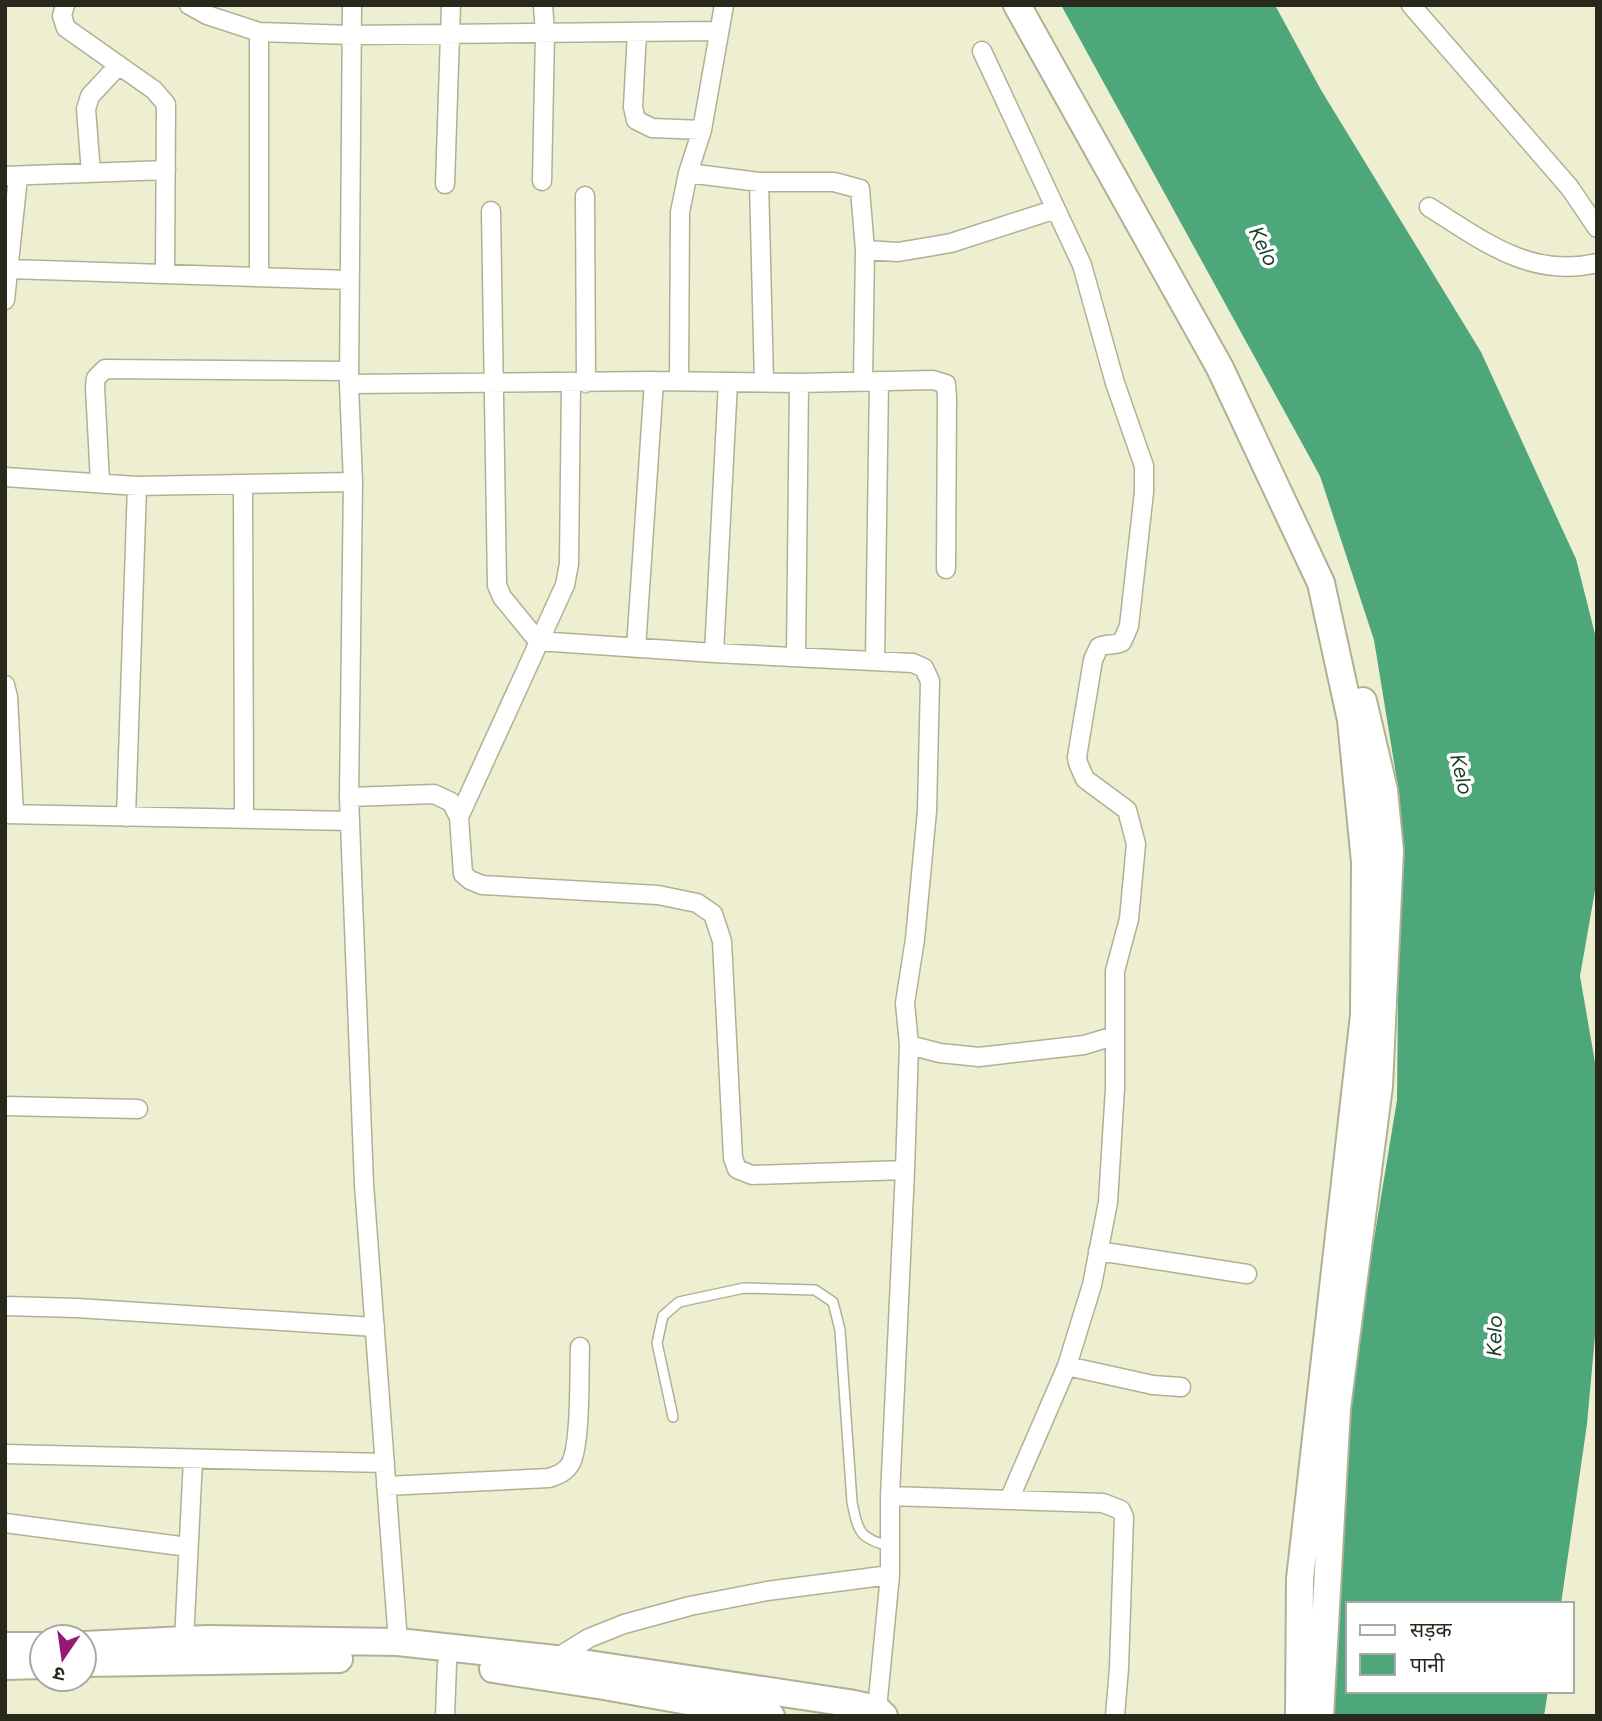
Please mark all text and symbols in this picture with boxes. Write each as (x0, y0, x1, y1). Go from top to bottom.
water label: Kelo (1244, 222, 1284, 270)
water label: Kelo (1445, 751, 1479, 797)
water label: Kelo (1481, 1315, 1507, 1357)
legend (1346, 1602, 1574, 1693)
text: सड़क (1410, 1617, 1452, 1642)
north arrow (28, 1623, 98, 1693)
text: पानी (1410, 1652, 1445, 1677)
text: उ (50, 1661, 67, 1687)

